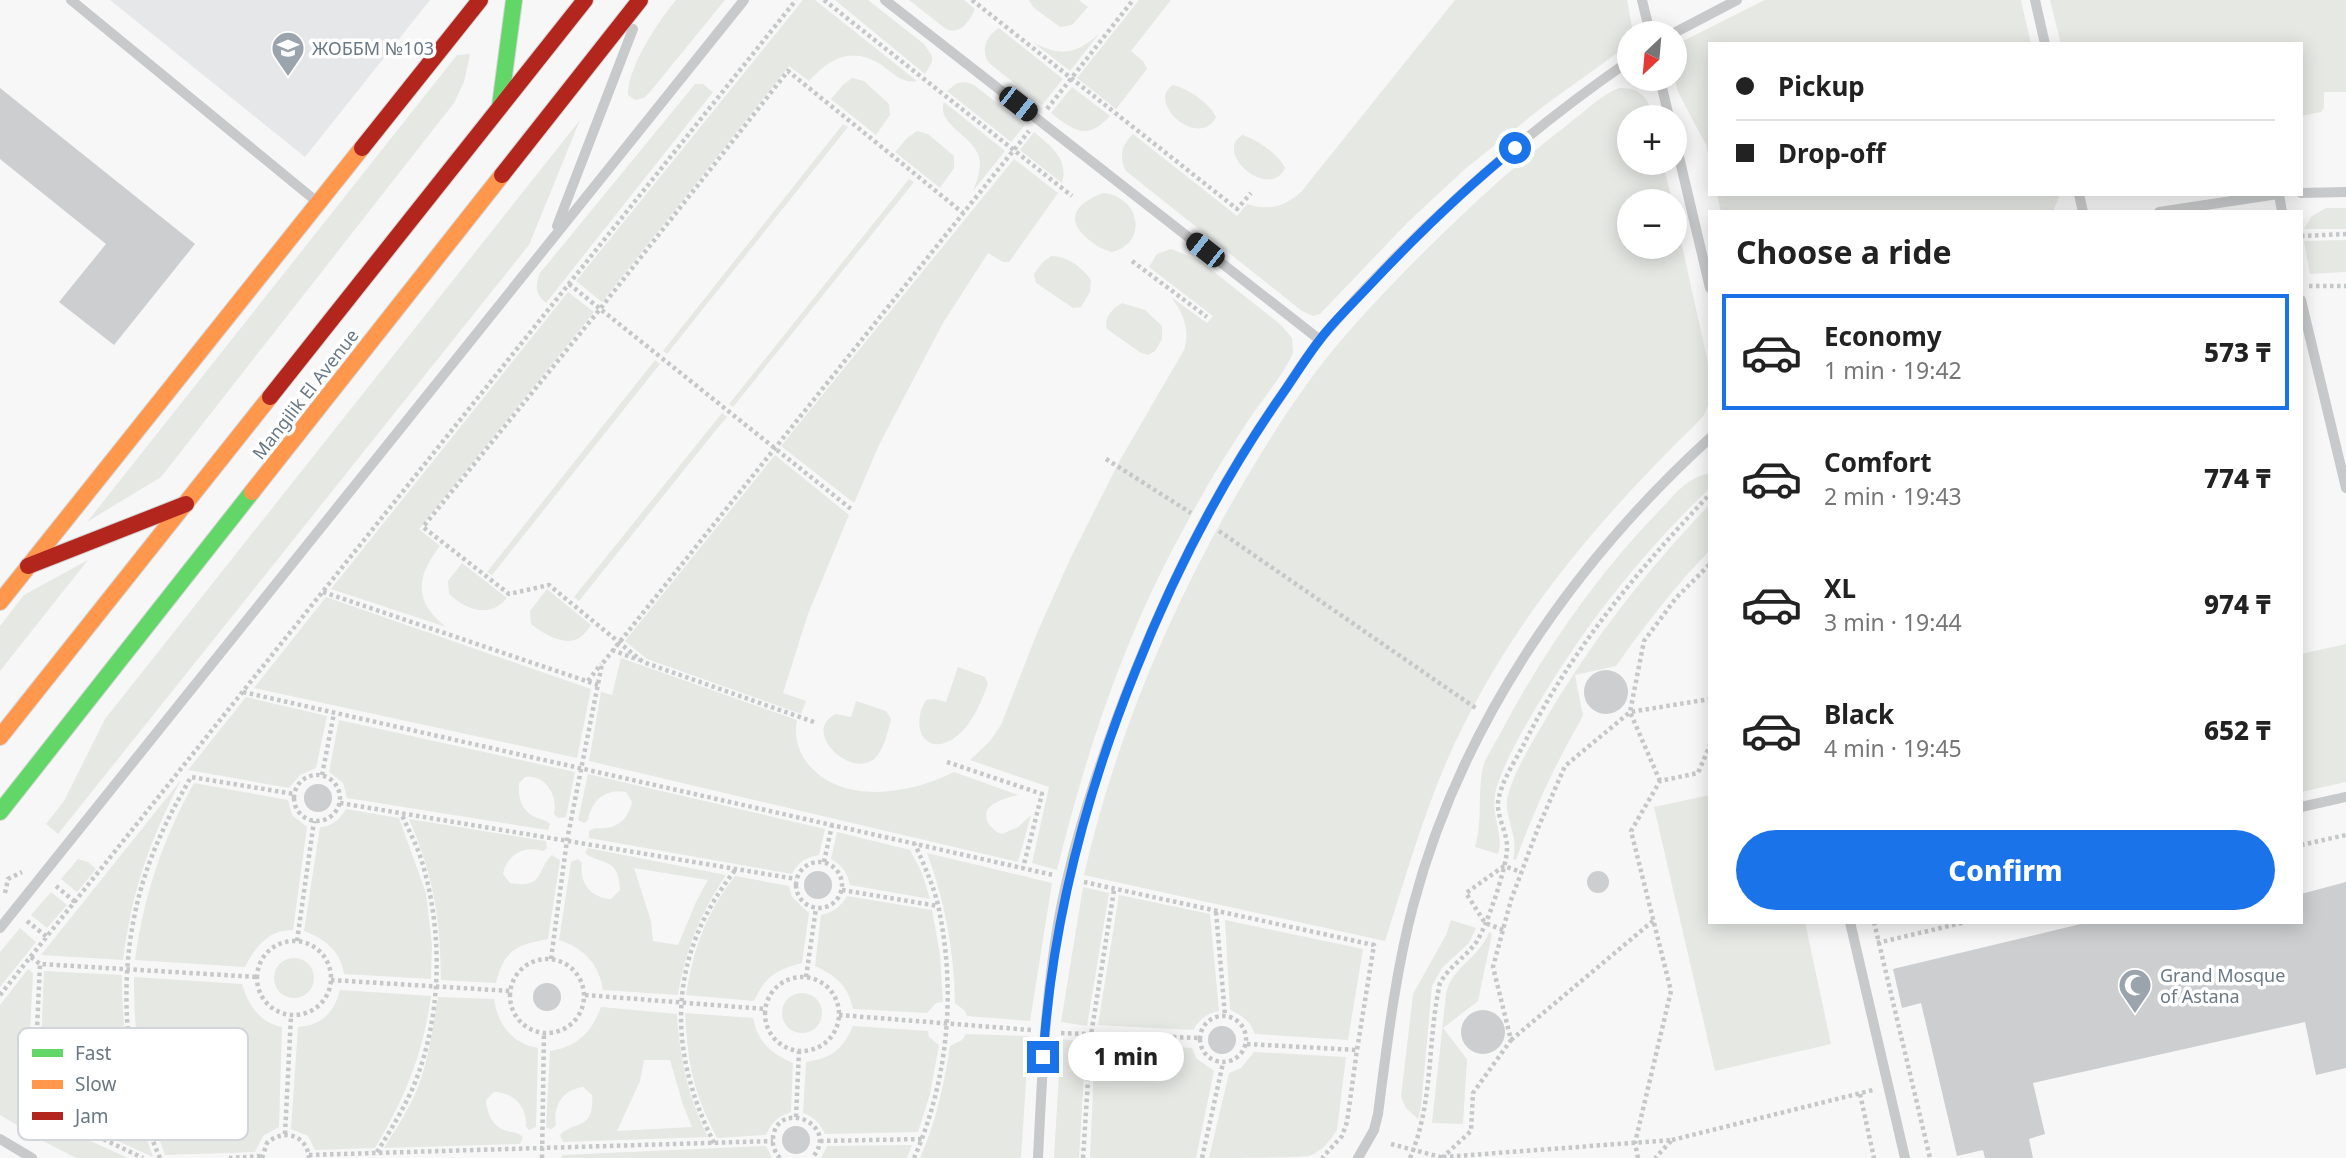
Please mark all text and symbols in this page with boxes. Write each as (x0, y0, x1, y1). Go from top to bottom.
north arrow (1617, 21, 1687, 91)
map controls (1617, 21, 1687, 259)
school or university icon: ЖОББМ №103 (269, 29, 307, 78)
place label: ЖОББМ №103 (312, 36, 434, 60)
text: Pickup (1778, 68, 1865, 104)
car (995, 83, 1042, 125)
button: + (1617, 105, 1687, 175)
route start (1499, 132, 1531, 164)
text: Drop-off (1778, 135, 1885, 171)
button: − (1617, 189, 1687, 259)
car (1182, 229, 1229, 271)
text: Choose a ride (1736, 230, 1952, 273)
text: Economy (1824, 318, 1942, 354)
icon: car (1740, 321, 1803, 384)
street label: Mangilik El Avenue (246, 324, 364, 464)
text: 573 ₸ (2204, 334, 2271, 370)
text: 1 min · 19:42 (1824, 354, 1962, 386)
text: Comfort (1824, 444, 1932, 480)
icon: car (1740, 447, 1803, 510)
text: 774 ₸ (2204, 460, 2271, 496)
text: 2 min · 19:43 (1824, 480, 1962, 512)
text: XL (1824, 570, 1856, 606)
icon: car (1740, 573, 1803, 636)
text: 974 ₸ (2204, 586, 2271, 622)
text: 3 min · 19:44 (1824, 606, 1962, 638)
text: Black (1824, 696, 1894, 732)
icon: car (1740, 699, 1803, 762)
text: 652 ₸ (2204, 712, 2271, 748)
text: 4 min · 19:45 (1824, 732, 1962, 764)
button: Confirm (1736, 830, 2275, 910)
place label: Grand Mosque of Astana (2160, 963, 2285, 1008)
mosque icon: Grand Mosque of Astana (2116, 966, 2154, 1015)
legend (18, 1028, 248, 1140)
callout: 1 min (1068, 1032, 1183, 1082)
text: Fast (75, 1040, 112, 1066)
text: 1 min (1094, 1040, 1158, 1072)
route end (1027, 1041, 1059, 1073)
text: Slow (75, 1071, 116, 1097)
text: Jam (73, 1103, 109, 1129)

